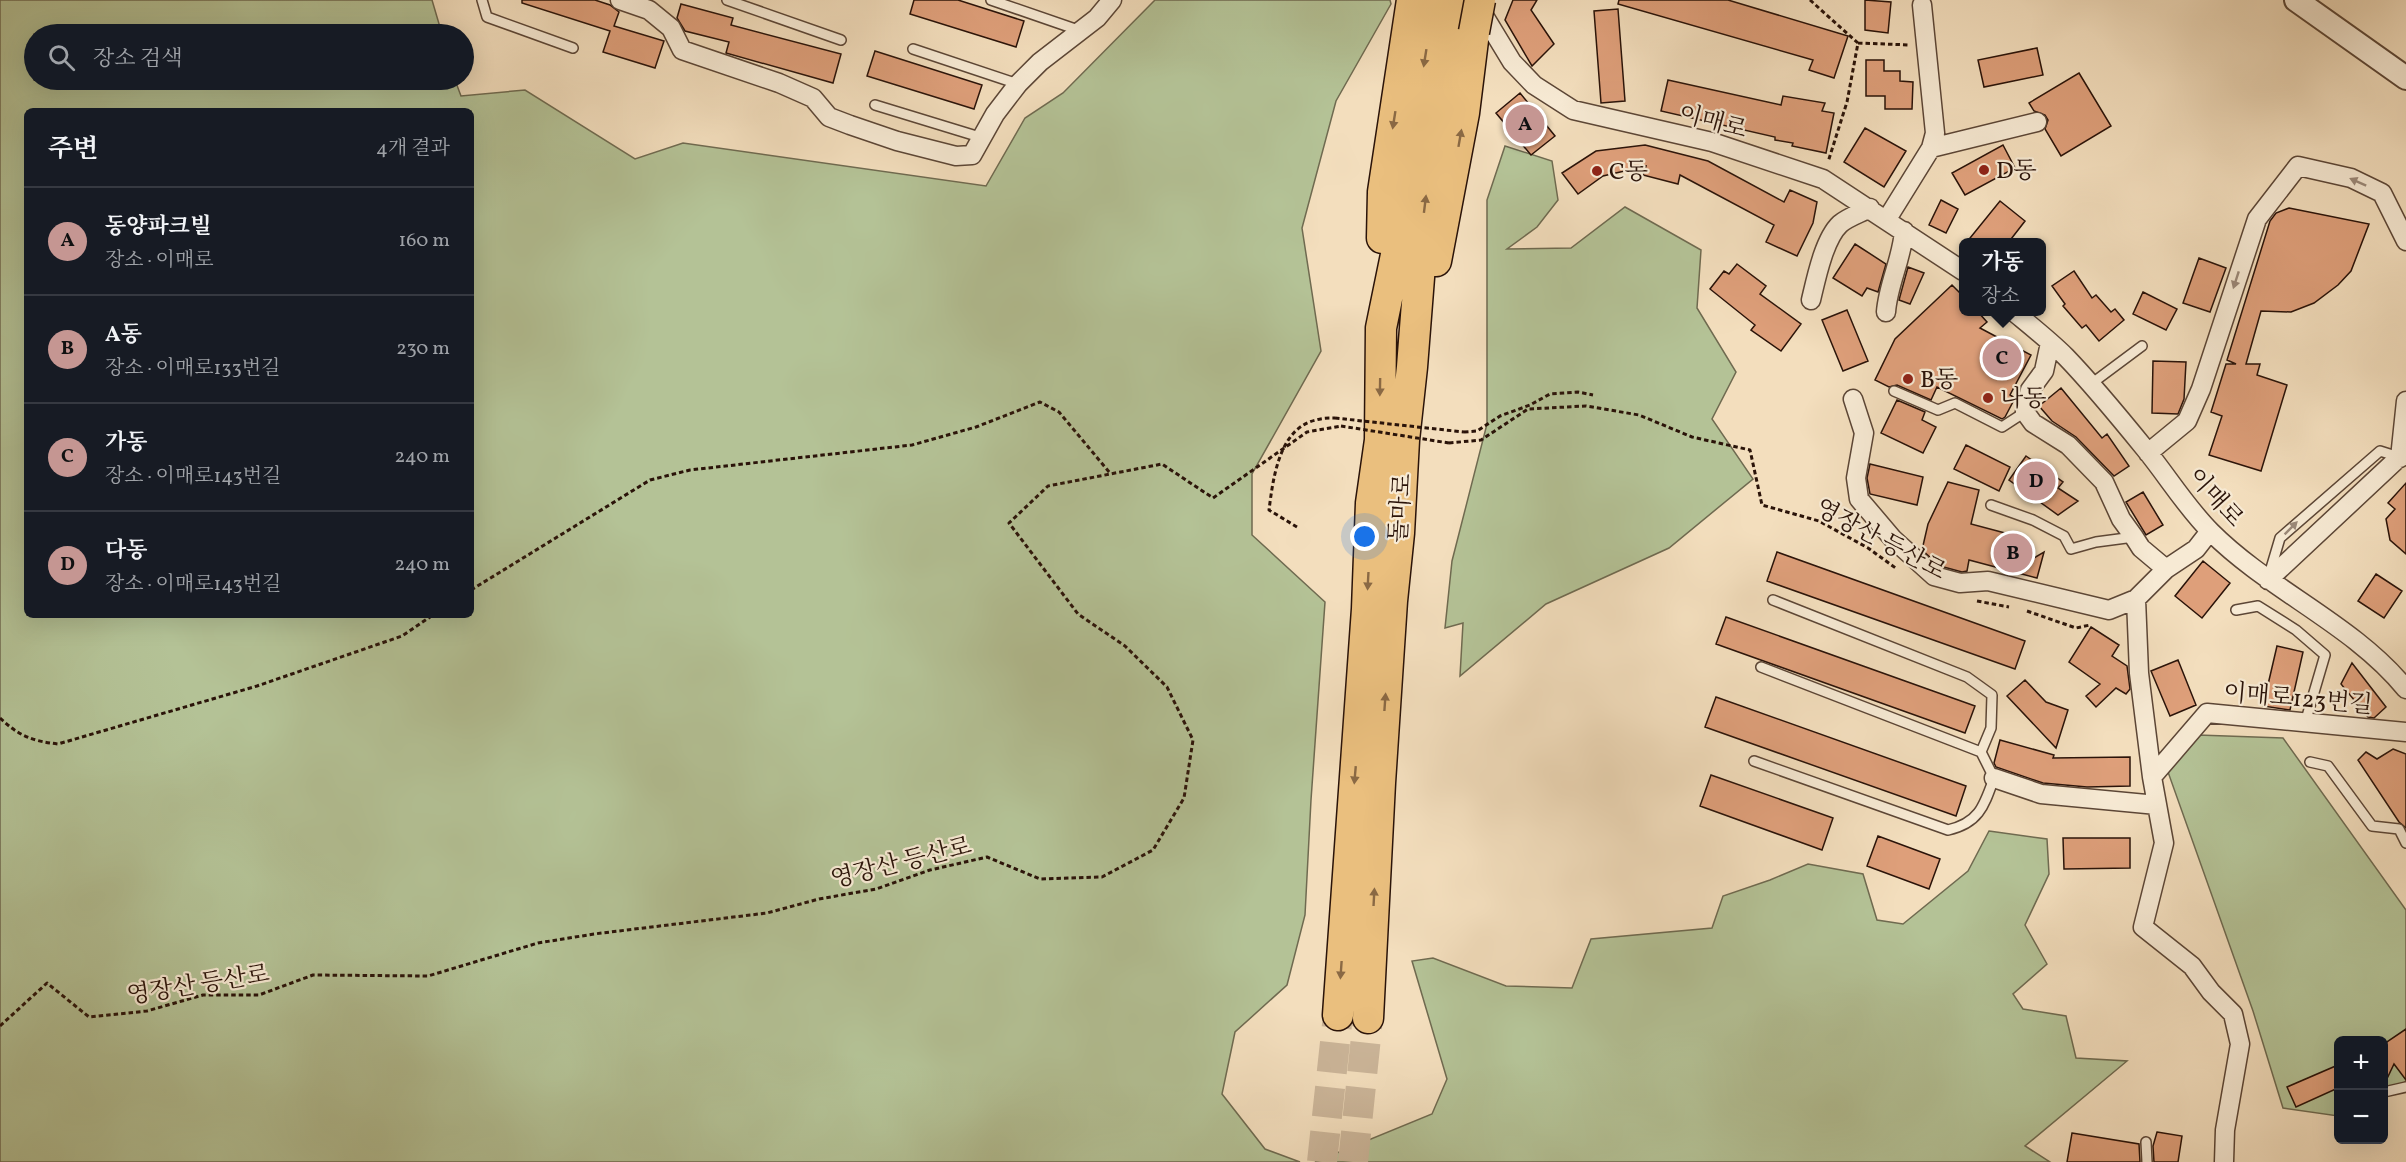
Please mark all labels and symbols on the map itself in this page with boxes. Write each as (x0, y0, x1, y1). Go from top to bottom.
one-way arrow (1420, 48, 1429, 67)
street label: 이매로 (1674, 98, 1750, 148)
pin: A (1506, 102, 1544, 146)
one-way arrow (1389, 111, 1398, 130)
one-way arrow (1456, 128, 1465, 147)
place label: D동 (1996, 155, 2037, 189)
place label: C동 (1609, 156, 1648, 190)
marker: D동 (1977, 163, 1991, 177)
marker: C동 (1590, 164, 1604, 178)
one-way arrow (2349, 177, 2367, 187)
one-way arrow (1420, 194, 1430, 213)
one-way arrow (2231, 272, 2241, 290)
pin: C (1982, 336, 2022, 380)
place label: B동 (1920, 364, 1958, 398)
marker: B동 (1901, 372, 1915, 386)
one-way arrow (1375, 377, 1385, 396)
place label: 나동 (2000, 383, 2046, 417)
marker: 나동 (1981, 391, 1995, 405)
pin: D (2016, 458, 2056, 504)
street label: 이매로 (2179, 461, 2250, 536)
street label: 돌마로 (1383, 472, 1421, 544)
street label: 영장산 등산로 (1809, 492, 1952, 590)
one-way arrow (2284, 521, 2298, 535)
your location (1350, 522, 1379, 551)
pin: B (1994, 530, 2032, 576)
one-way arrow (1363, 571, 1372, 590)
street label: 이매로123번길 (2222, 677, 2374, 723)
one-way arrow (1380, 693, 1390, 712)
one-way arrow (1350, 766, 1359, 785)
street label: 영장산 등산로 (828, 830, 975, 898)
one-way arrow (1370, 888, 1379, 907)
street label: 영장산 등산로 (125, 958, 272, 1014)
one-way arrow (1336, 960, 1346, 979)

